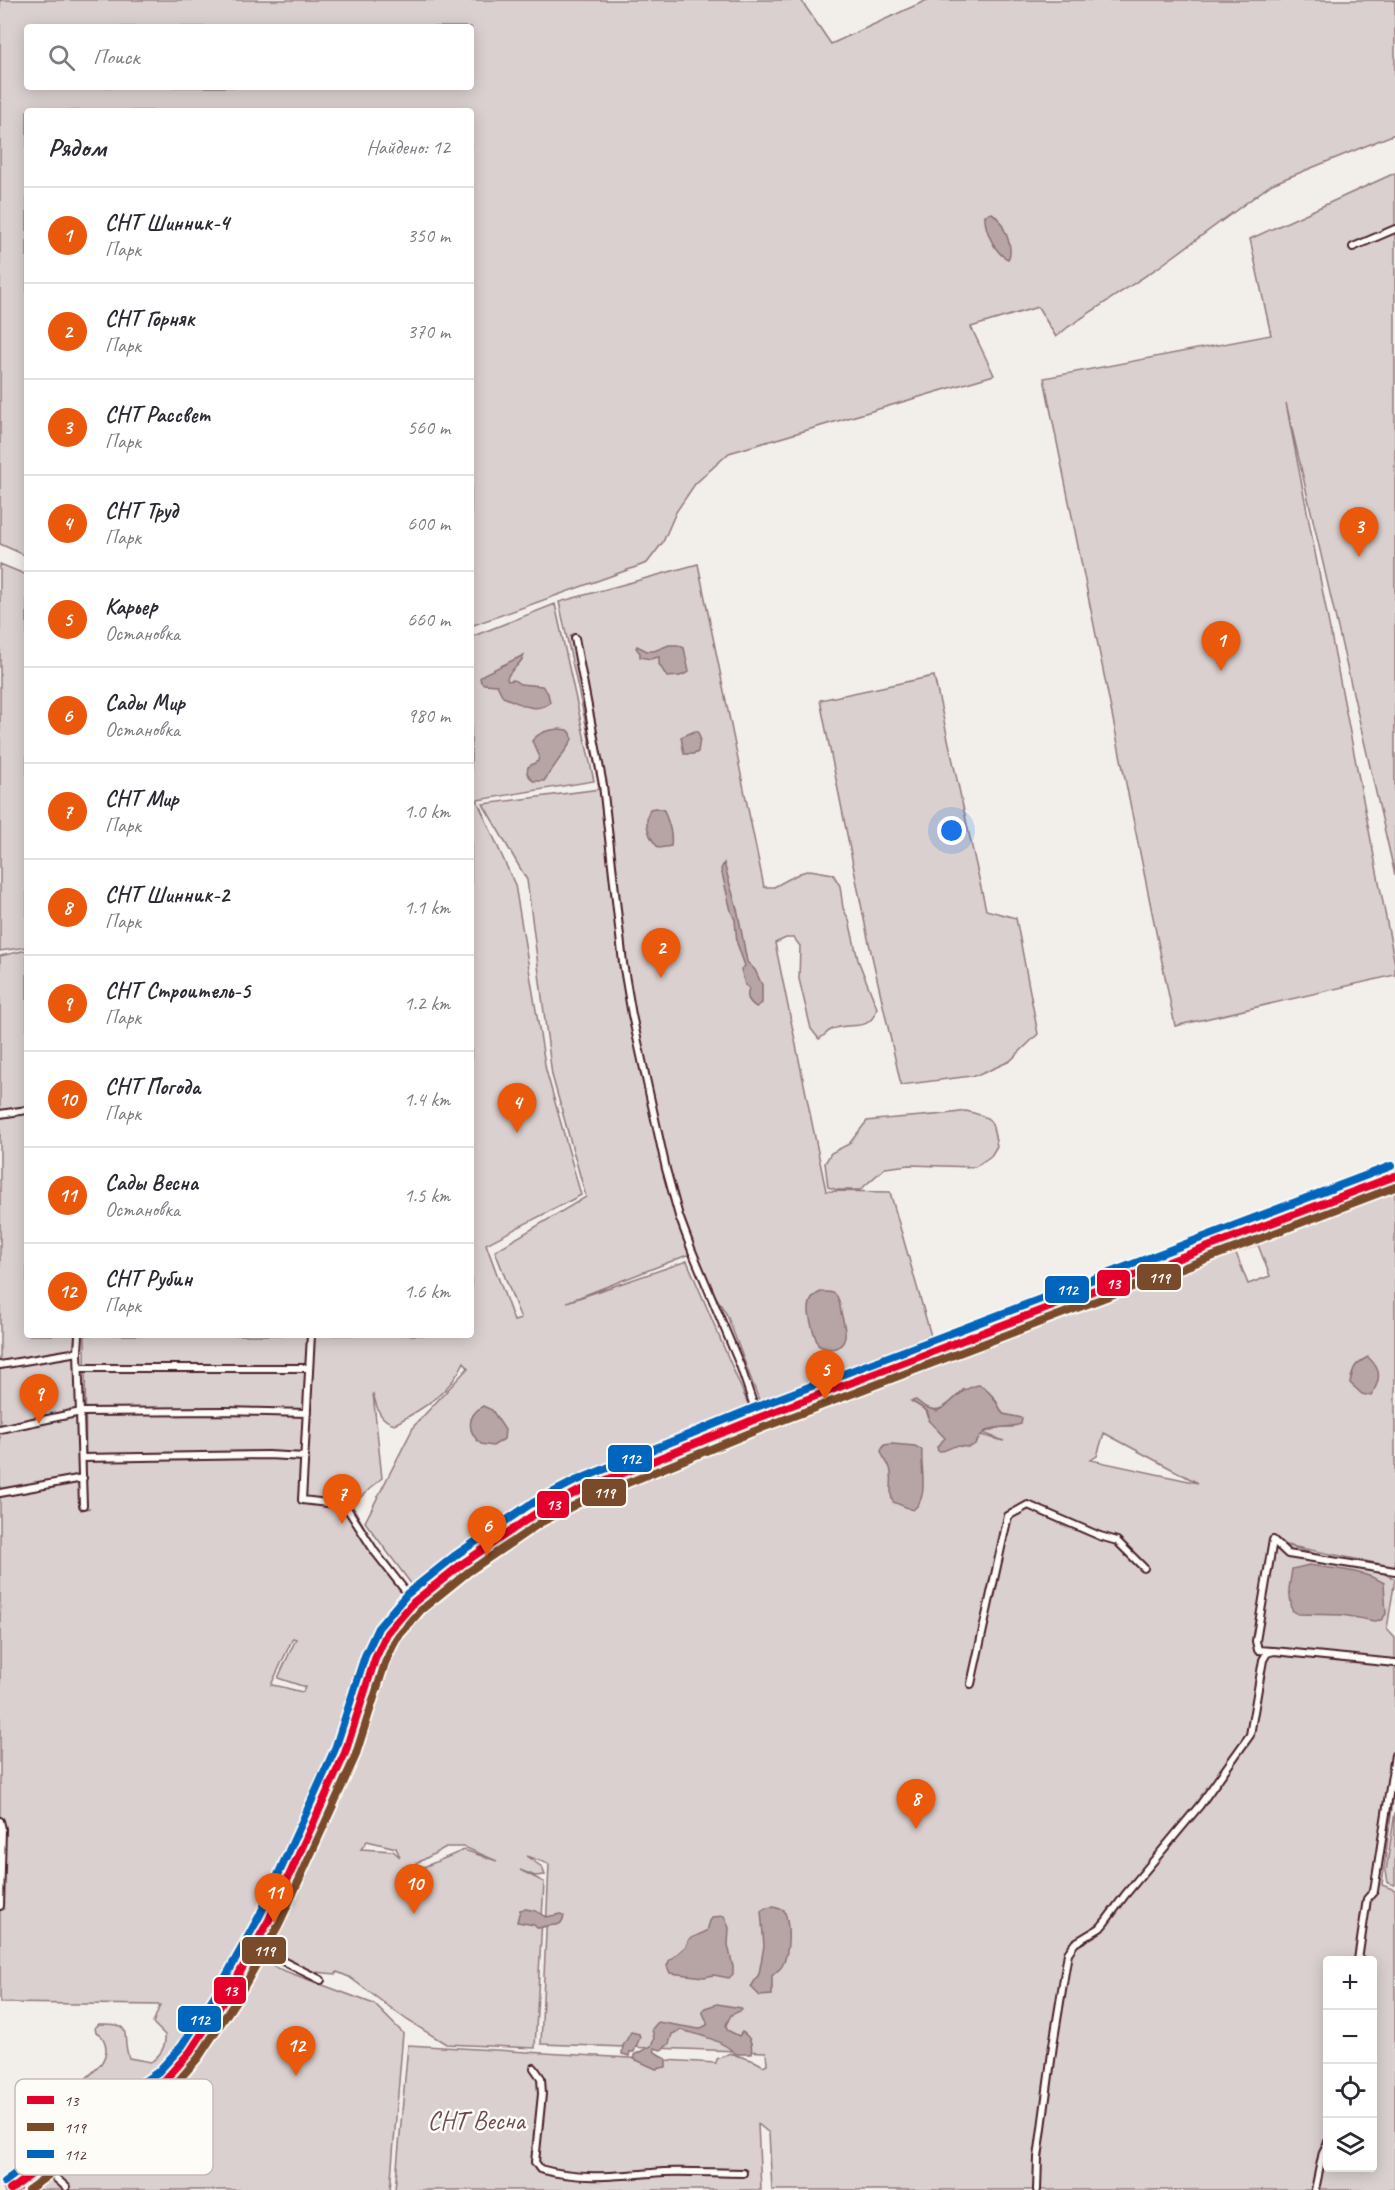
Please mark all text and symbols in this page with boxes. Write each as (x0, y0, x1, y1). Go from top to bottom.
search box (24, 24, 474, 90)
icon: search (45, 41, 78, 74)
text: Поиск (93, 43, 139, 71)
text: Рядом (48, 131, 106, 164)
text: Найдено: 12 (366, 135, 450, 160)
text: СНТ Шинник-4 (105, 209, 229, 237)
text: 1 (63, 223, 72, 248)
text: 350 m (407, 223, 450, 248)
text: Парк (105, 237, 141, 262)
text: СНТ Горняк (105, 305, 195, 333)
text: 2 (63, 319, 72, 344)
text: 370 m (407, 319, 450, 344)
text: Парк (105, 333, 141, 358)
text: СНТ Рассвет (105, 401, 209, 429)
text: 3 (63, 415, 72, 440)
text: 560 m (407, 415, 450, 440)
text: Парк (105, 429, 141, 454)
text: СНТ Труд (105, 497, 178, 525)
pin: 3 (1340, 508, 1378, 557)
text: 4 (63, 511, 72, 536)
text: 600 m (407, 511, 450, 536)
text: Парк (105, 525, 141, 550)
text: Карьер (105, 593, 157, 621)
text: 5 (63, 607, 72, 632)
text: 660 m (407, 607, 450, 632)
text: Остановка (105, 621, 180, 646)
pin: 1 (1202, 622, 1240, 671)
text: Сады Мир (105, 689, 185, 717)
text: 6 (63, 703, 72, 728)
text: 980 m (407, 703, 450, 728)
text: Остановка (105, 717, 180, 742)
text: СНТ Мир (105, 785, 178, 813)
text: 7 (63, 799, 72, 824)
text: 1.0 km (404, 799, 450, 824)
text: Парк (105, 813, 141, 838)
your location (937, 816, 966, 845)
text: СНТ Шинник-2 (105, 881, 229, 909)
text: 8 (63, 895, 72, 920)
text: 1.1 km (404, 895, 450, 920)
text: Парк (105, 909, 141, 934)
pin: 2 (642, 928, 680, 978)
text: СНТ Строитель-5 (105, 977, 250, 1005)
text: 9 (63, 991, 72, 1016)
text: 1.2 km (404, 991, 450, 1016)
text: Парк (105, 1005, 141, 1030)
text: СНТ Погода (105, 1073, 200, 1101)
pin: 4 (498, 1084, 536, 1133)
text: 10 (59, 1087, 77, 1112)
text: 1.4 km (404, 1087, 450, 1112)
text: Парк (105, 1101, 141, 1126)
text: Сады Весна (105, 1169, 198, 1197)
text: 11 (59, 1183, 77, 1208)
text: 1.5 km (404, 1183, 450, 1208)
text: Остановка (105, 1197, 180, 1222)
line badge: 119 (1136, 1263, 1182, 1291)
text: СНТ Рубин (105, 1265, 192, 1293)
text: 119 (1148, 1268, 1172, 1288)
line badge: 13 (1096, 1269, 1131, 1297)
text: 13 (1106, 1274, 1122, 1294)
line badge: 112 (1044, 1275, 1090, 1304)
text: 12 (59, 1279, 77, 1304)
text: 1.6 km (404, 1279, 450, 1304)
text: 112 (1056, 1280, 1080, 1300)
text: Парк (105, 1293, 141, 1318)
pin: 5 (806, 1350, 844, 1400)
pin: 9 (20, 1374, 58, 1424)
line badge: 112 (607, 1444, 653, 1473)
text: 112 (619, 1449, 643, 1469)
pin: 7 (322, 1474, 362, 1524)
line badge: 119 (581, 1478, 627, 1507)
text: 119 (593, 1483, 617, 1503)
line badge: 13 (536, 1490, 570, 1519)
text: 13 (546, 1495, 562, 1515)
pin: 6 (468, 1506, 506, 1556)
pin: 8 (896, 1780, 936, 1829)
pin: 10 (394, 1864, 434, 1914)
pin: 11 (254, 1874, 294, 1923)
line badge: 119 (241, 1936, 287, 1965)
text: 119 (253, 1941, 277, 1961)
map controls (1323, 1956, 1377, 2172)
button: + (1323, 1956, 1377, 2010)
line badge: 13 (213, 1976, 247, 2005)
text: 13 (223, 1981, 239, 2001)
line badge: 112 (177, 2005, 222, 2033)
text: 112 (188, 2010, 212, 2030)
button: − (1323, 2010, 1377, 2064)
pin: 12 (276, 2026, 316, 2076)
button: locate (1323, 2064, 1377, 2118)
legend (15, 2079, 213, 2175)
text: 13 (64, 2091, 80, 2111)
park label: СНТ Весна (427, 2104, 526, 2137)
text: 119 (64, 2118, 87, 2138)
button: layers (1323, 2118, 1377, 2172)
text: 112 (64, 2145, 87, 2165)

